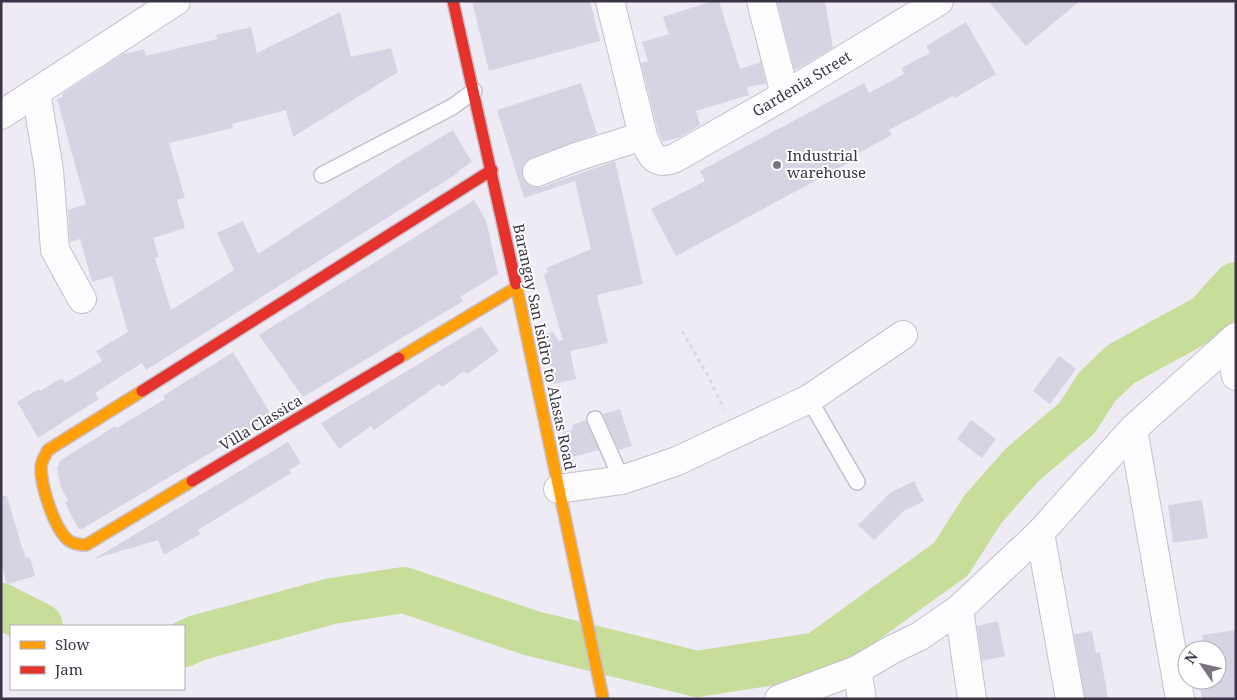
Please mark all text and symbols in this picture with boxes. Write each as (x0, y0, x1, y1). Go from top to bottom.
street label: Gardenia Street (748, 46, 855, 121)
place label: Industrial warehouse (787, 145, 866, 182)
marker: Industrial warehouse (771, 159, 783, 171)
street label: Barangay San Isidro to Alasas Road (509, 222, 581, 472)
street label: Villa Classica (215, 390, 306, 455)
legend (10, 625, 185, 690)
text: Slow (55, 634, 89, 654)
north arrow (1177, 640, 1227, 690)
text: N (1180, 648, 1202, 667)
text: Jam (54, 659, 83, 679)

